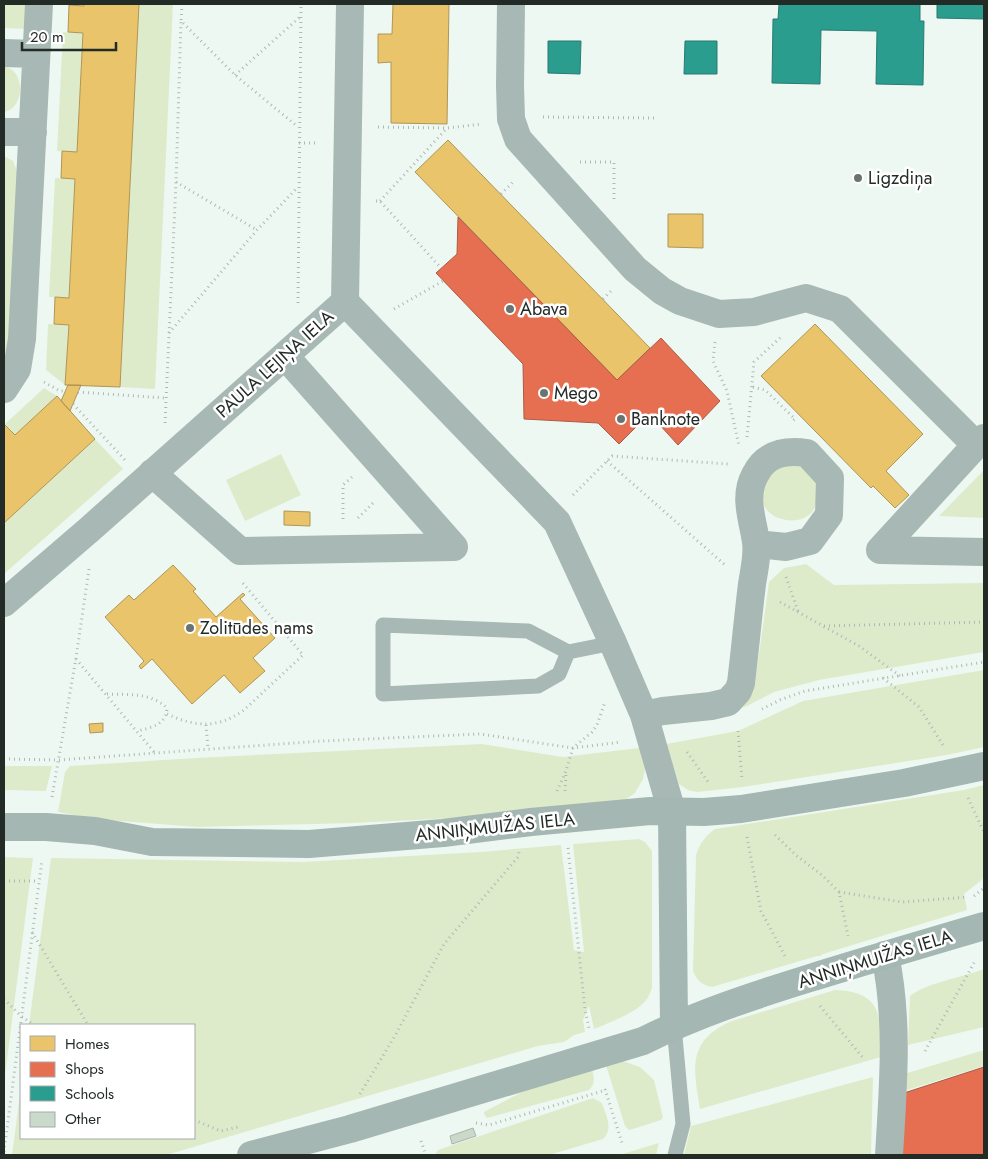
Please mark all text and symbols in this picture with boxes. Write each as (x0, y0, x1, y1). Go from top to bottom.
scale bar (22, 20, 116, 52)
text: 20 m (30, 26, 64, 48)
place label: Ligzdiņa (868, 165, 932, 191)
marker: Ligzdiņa (852, 172, 864, 184)
place label: Abava (520, 296, 567, 322)
marker: Abava (504, 303, 516, 315)
street label: PAULA LEJIŅA IELA (210, 304, 340, 424)
place label: Mego (554, 380, 598, 406)
marker: Mego (538, 387, 550, 399)
place label: Banknote (631, 406, 700, 432)
marker: Banknote (615, 413, 627, 425)
place label: Zolitūdes nams (200, 615, 313, 641)
marker: Zolitūdes nams (184, 622, 196, 634)
street label: ANNIŅMUIŽAS IELA (414, 806, 576, 848)
street label: ANNIŅMUIŽAS IELA (795, 923, 956, 995)
legend (20, 1024, 195, 1139)
text: Homes (65, 1033, 109, 1055)
text: Shops (65, 1058, 104, 1080)
text: Schools (65, 1083, 114, 1105)
text: Other (65, 1108, 102, 1130)

